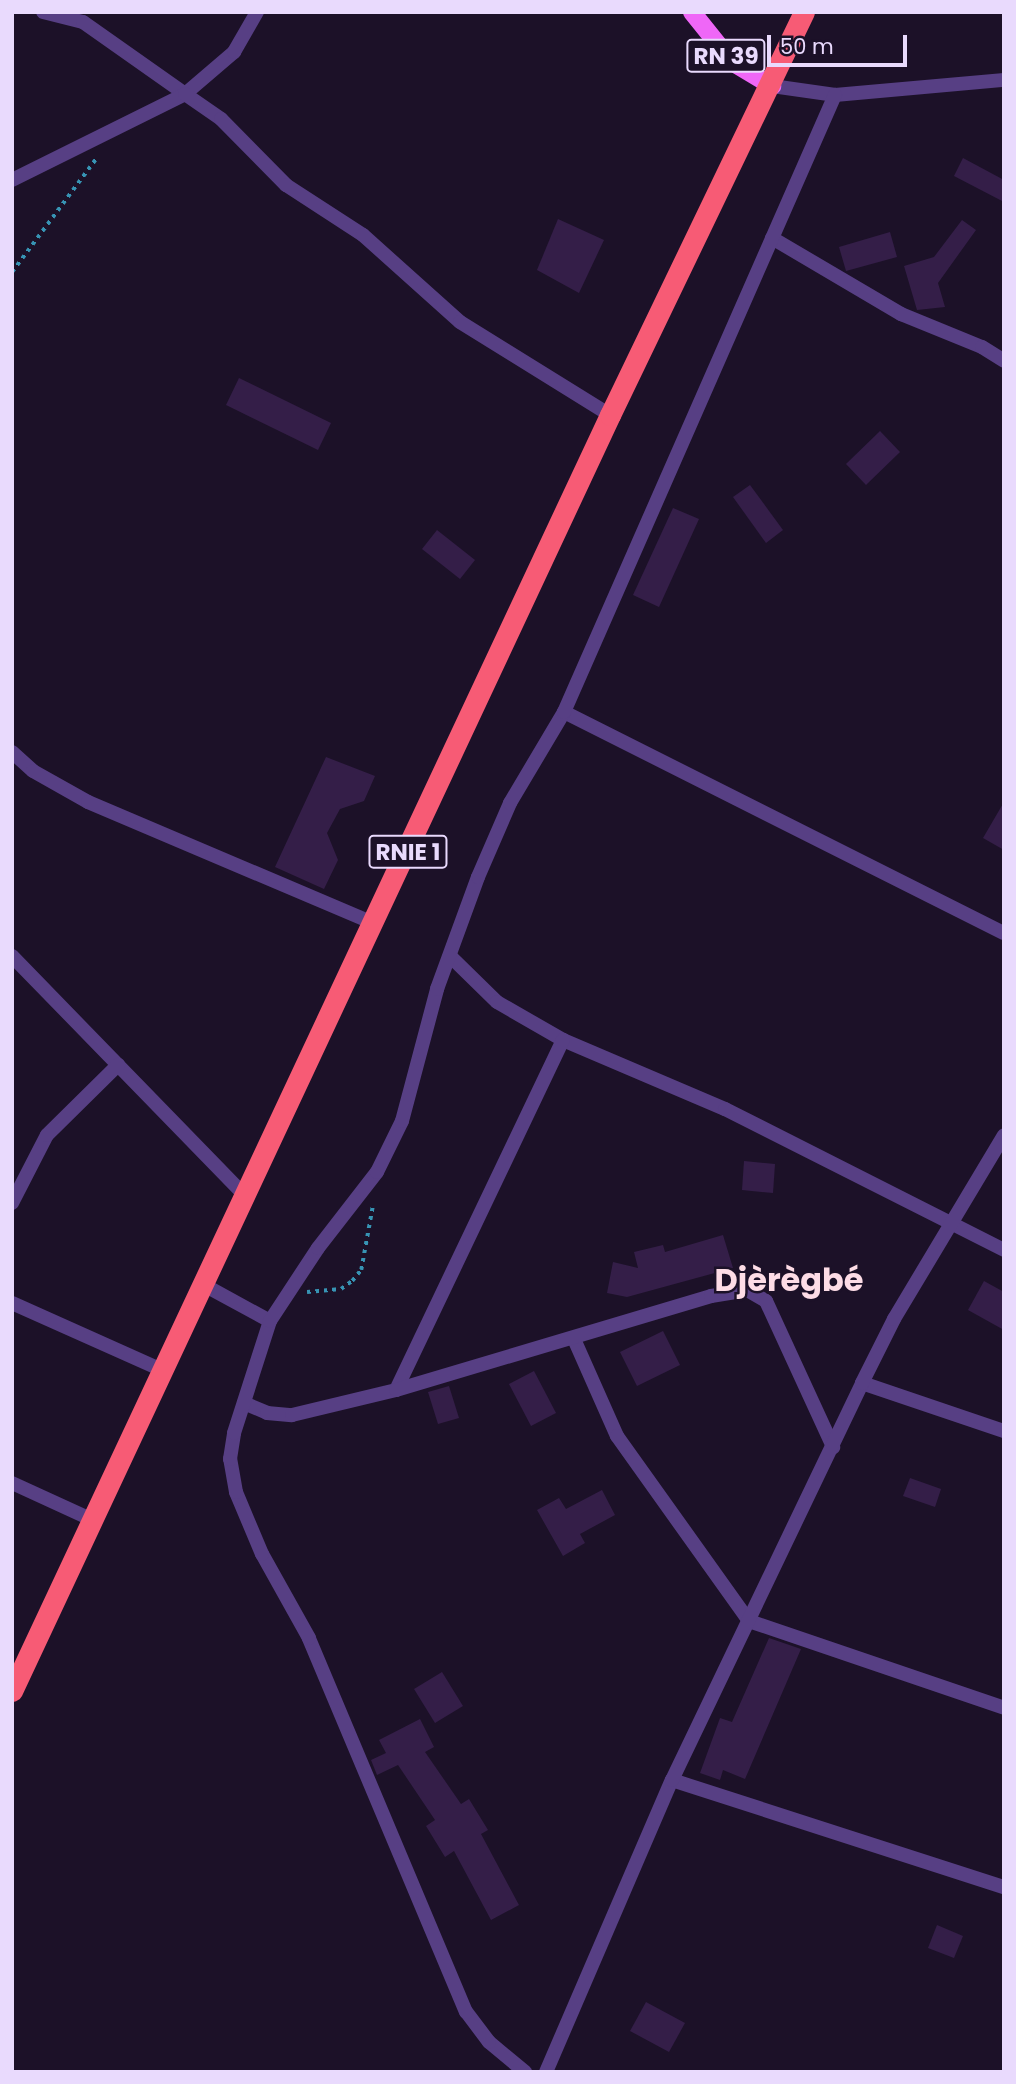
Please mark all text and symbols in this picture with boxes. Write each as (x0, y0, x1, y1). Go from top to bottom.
scale bar (771, 21, 911, 65)
text: 50 m (780, 32, 834, 61)
road number: RN 39 (686, 36, 766, 76)
road number: RNIE 1 (368, 832, 448, 872)
district label: Djèrègbé (715, 1261, 863, 1299)

